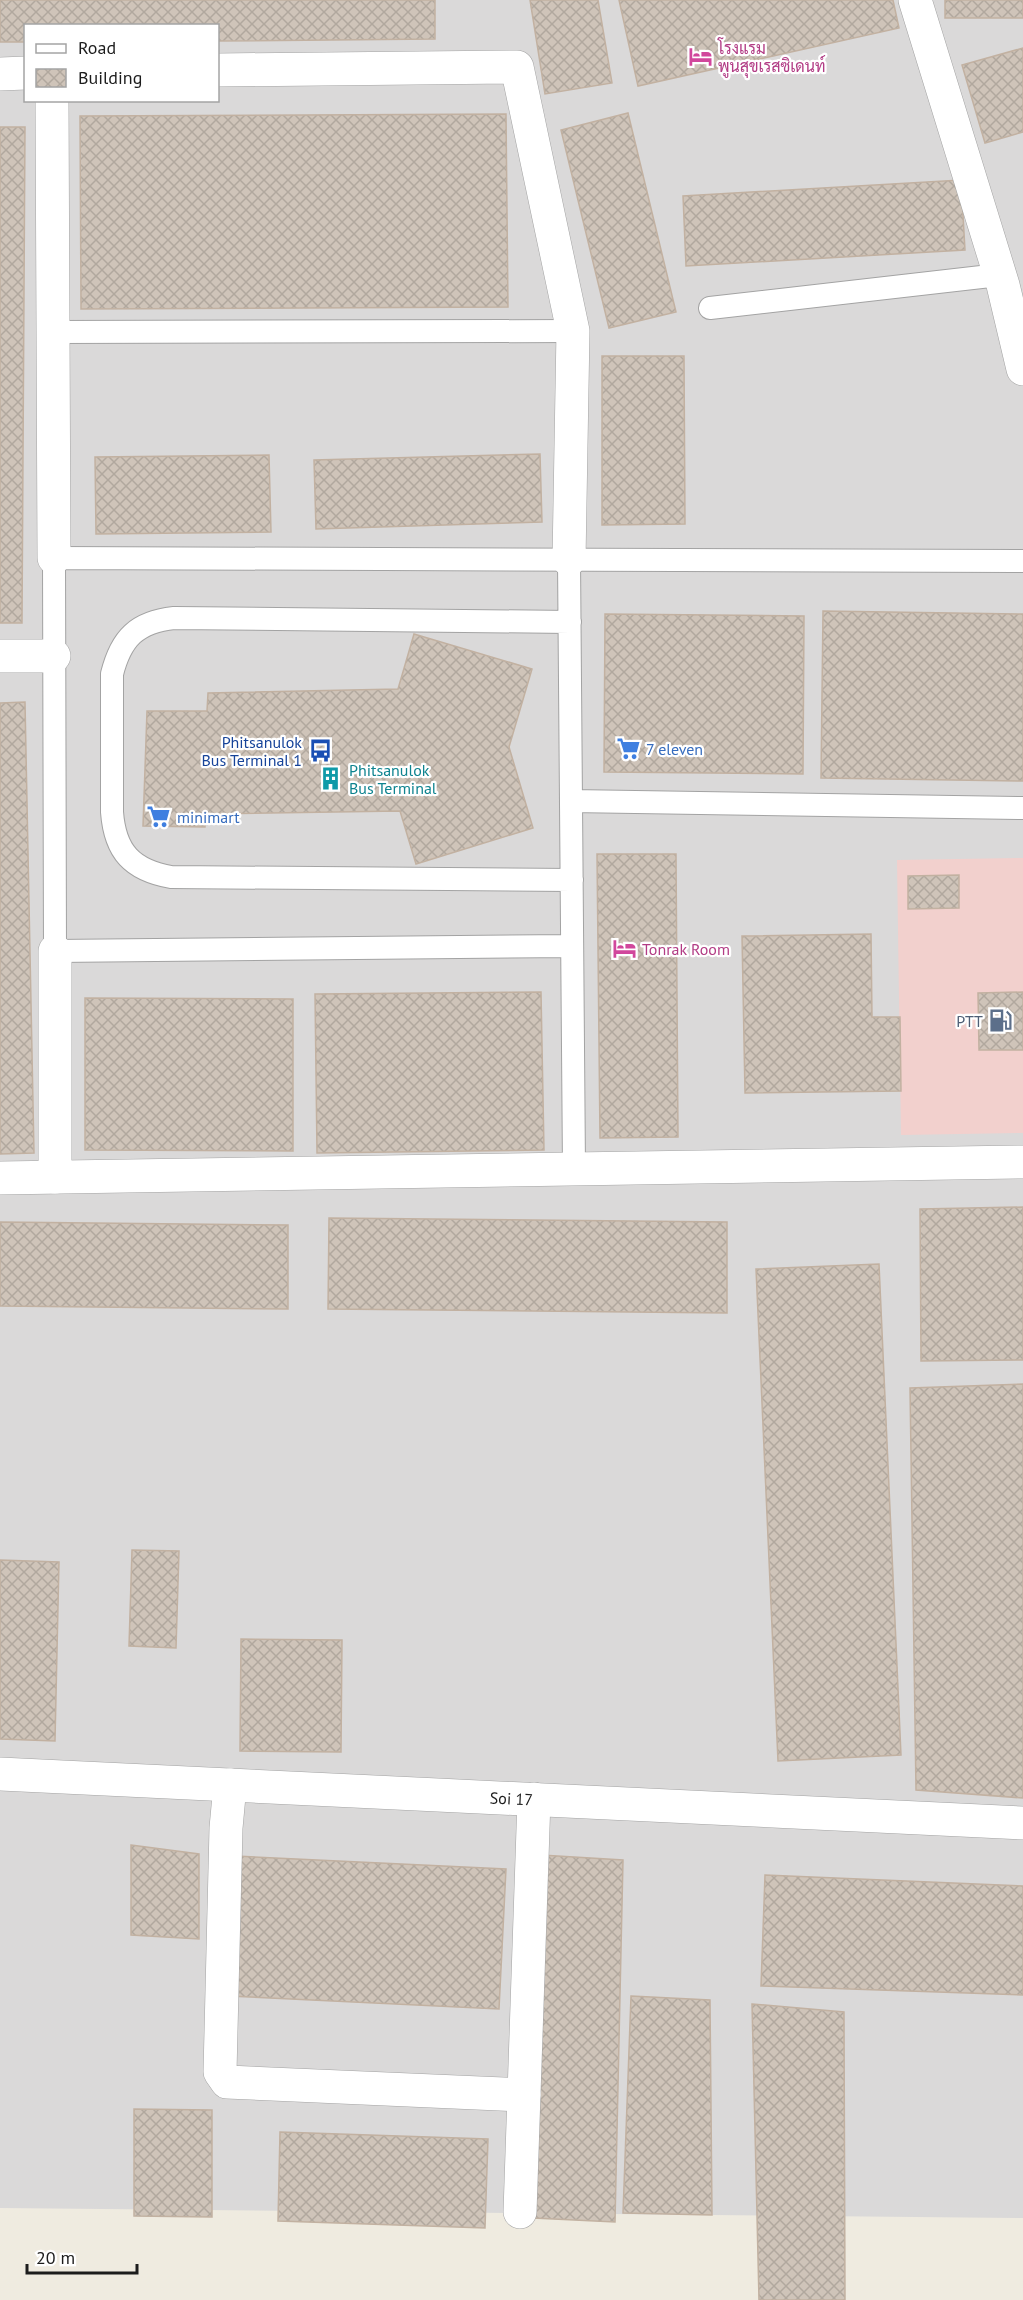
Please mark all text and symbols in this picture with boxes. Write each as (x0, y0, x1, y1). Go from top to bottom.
legend (24, 24, 219, 102)
text: Road (78, 36, 116, 59)
place label: โรงแรม พูนสุขเรสซิเดนท์ (717, 37, 825, 78)
hotel icon: โรงแรม พูนสุขเรสซิเดนท์ (687, 44, 713, 70)
text: Building (78, 66, 142, 89)
place label: Phitsanulok Bus Terminal 1 (201, 732, 302, 770)
supermarket icon: 7 eleven (615, 736, 641, 762)
bus stop icon: Phitsanulok Bus Terminal 1 (307, 738, 333, 764)
place label: 7 eleven (646, 739, 703, 759)
place label: Phitsanulok Bus Terminal (349, 760, 437, 798)
building icon: Phitsanulok Bus Terminal (318, 766, 344, 792)
supermarket icon: minimart (146, 804, 172, 830)
place label: minimart (177, 807, 240, 827)
hotel icon: Tonrak Room (611, 936, 637, 962)
place label: Tonrak Room (642, 939, 730, 959)
fuel station icon: PTT (988, 1008, 1014, 1034)
place label: PTT (956, 1011, 983, 1031)
street label: Soi 17 (489, 1787, 533, 1810)
scale bar (27, 2237, 136, 2275)
text: 20 m (36, 2246, 75, 2269)

